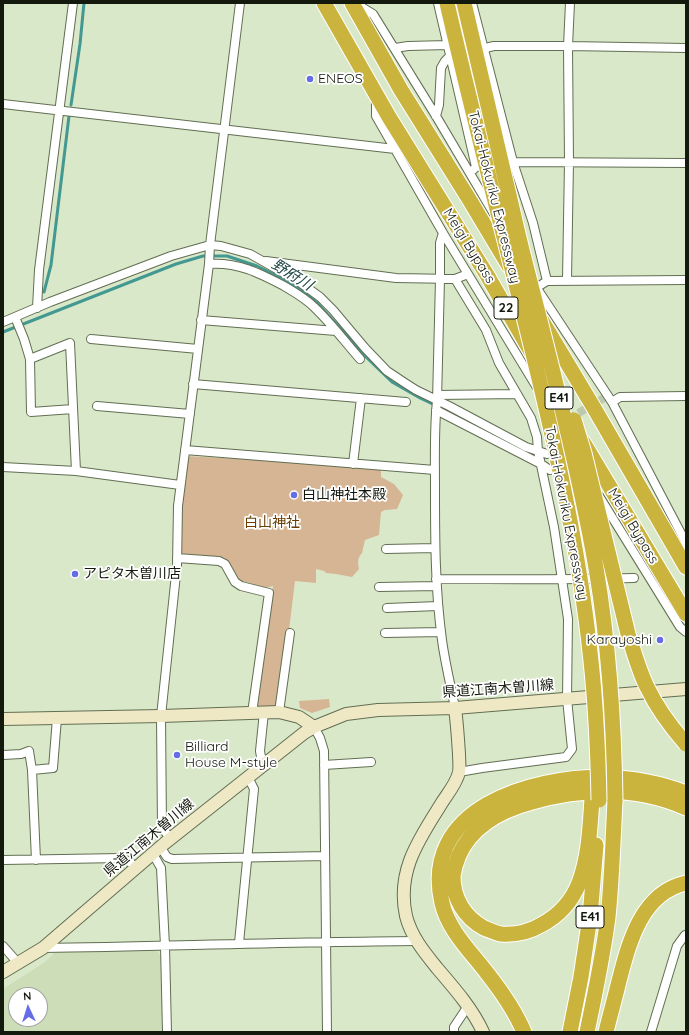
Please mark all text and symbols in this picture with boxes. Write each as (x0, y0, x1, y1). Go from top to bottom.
place label: ENEOS (318, 71, 363, 87)
marker: ENEOS (305, 74, 315, 84)
street label: Tokai-Hokuriku Expressway (464, 109, 524, 285)
street label: Meigi Bypass (439, 205, 499, 287)
water label: 野府川 (268, 255, 316, 295)
road number: 22 (494, 297, 518, 319)
road number: E41 (545, 387, 573, 409)
street label: Tokai-Hokuriku Expressway (541, 424, 591, 602)
street label: Meigi Bypass (604, 485, 662, 567)
place label: 白山神社本殿 (302, 487, 386, 503)
marker: 白山神社本殿 (289, 490, 299, 500)
park label: 白山神社 (244, 515, 300, 531)
place label: アピタ木曽川店 (83, 566, 181, 582)
marker: アピタ木曽川店 (70, 569, 80, 579)
place label: Karayoshi (587, 632, 652, 648)
marker: Karayoshi (655, 635, 665, 645)
street label: 県道江南木曽川線 (442, 677, 554, 701)
place label: Billiard House M-style (185, 739, 277, 772)
marker: Billiard House M-style (172, 750, 182, 760)
street label: 県道江南木曽川線 (101, 796, 197, 880)
road number: E41 (576, 906, 604, 928)
north arrow (8, 987, 48, 1027)
text: N (23, 989, 32, 1003)

